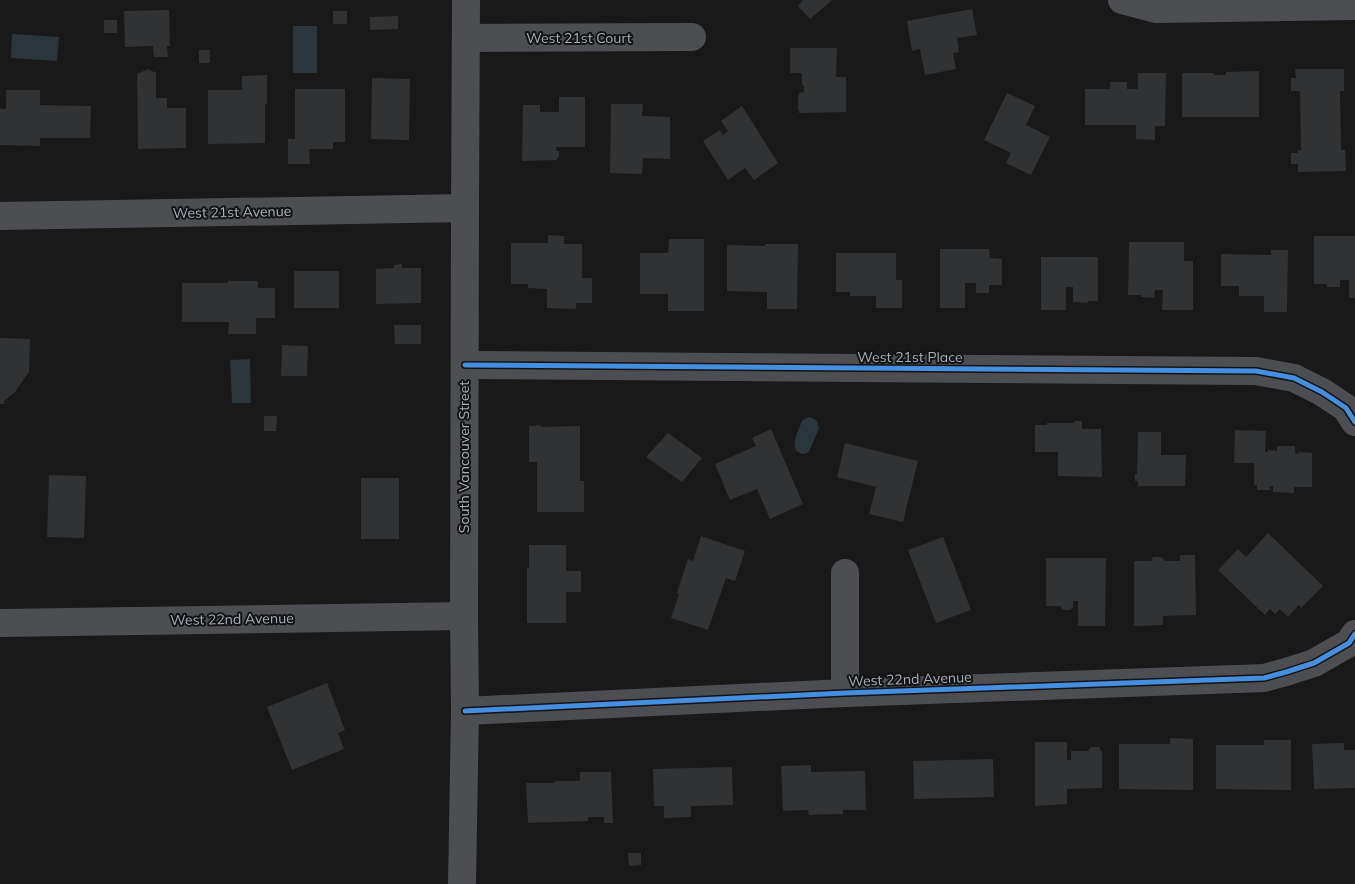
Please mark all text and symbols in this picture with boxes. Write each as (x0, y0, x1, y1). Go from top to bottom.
street label: West 21st Court (526, 29, 632, 47)
street label: West 21st Avenue (172, 202, 292, 222)
street label: West 21st Place (857, 348, 963, 366)
street label: South Vancouver Street (455, 381, 473, 533)
street label: West 22nd Avenue (170, 609, 294, 629)
street label: West 22nd Avenue (848, 668, 972, 690)

